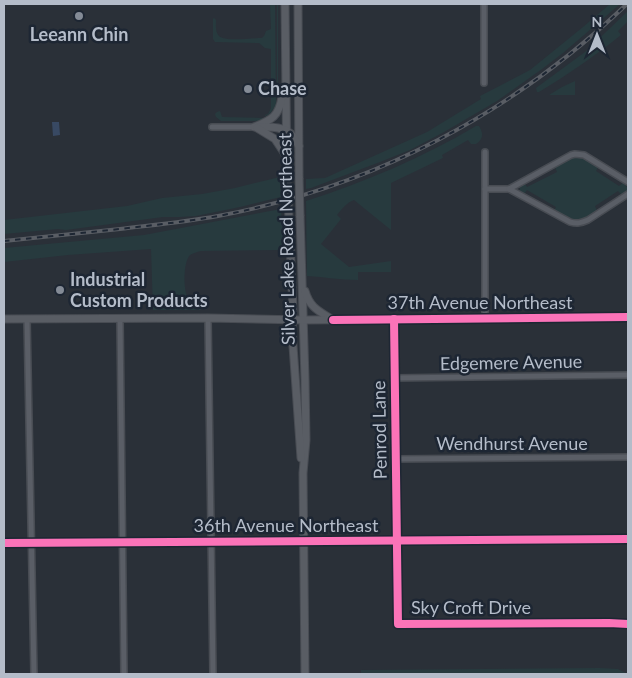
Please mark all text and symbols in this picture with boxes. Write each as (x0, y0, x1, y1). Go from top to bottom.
marker: Leeann Chin (73, 10, 85, 22)
north arrow (572, 10, 622, 60)
text: N (592, 13, 602, 30)
place label: Leeann Chin (30, 23, 128, 45)
place label: Chase (258, 77, 307, 99)
marker: Chase (242, 83, 254, 95)
street label: Silver Lake Road Northeast (273, 132, 299, 345)
place label: Industrial Custom Products (70, 268, 208, 311)
marker: Industrial Custom Products (54, 284, 66, 296)
street label: 37th Avenue Northeast (388, 291, 573, 313)
street label: Edgemere Avenue (440, 350, 582, 374)
street label: Penrod Lane (367, 380, 391, 480)
street label: Wendhurst Avenue (436, 432, 588, 454)
street label: 36th Avenue Northeast (194, 514, 379, 536)
street label: Sky Croft Drive (411, 596, 531, 618)

